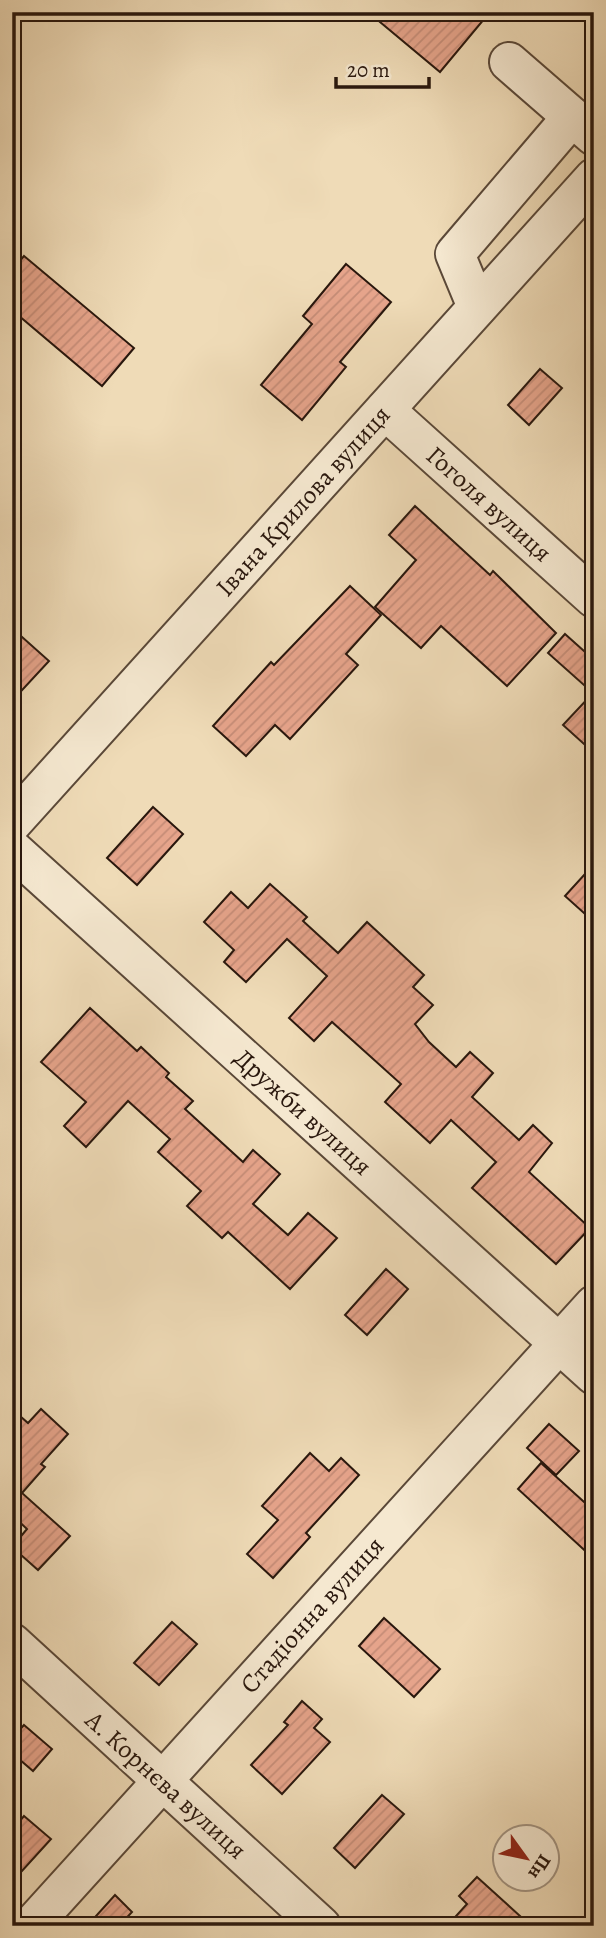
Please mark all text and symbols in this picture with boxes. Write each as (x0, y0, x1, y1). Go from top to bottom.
scale bar (336, 46, 429, 90)
text: 20 m (347, 56, 390, 84)
street label: Івана Крилова вулиця (208, 398, 398, 604)
street label: Гоголя вулиця (419, 438, 559, 570)
street label: Дружби вулиця (226, 1041, 380, 1183)
street label: Стадіонна вулиця (232, 1529, 392, 1701)
street label: А. Корнєва вулиця (77, 1702, 254, 1867)
north arrow (490, 1822, 560, 1892)
text: Пн (522, 1849, 557, 1884)

